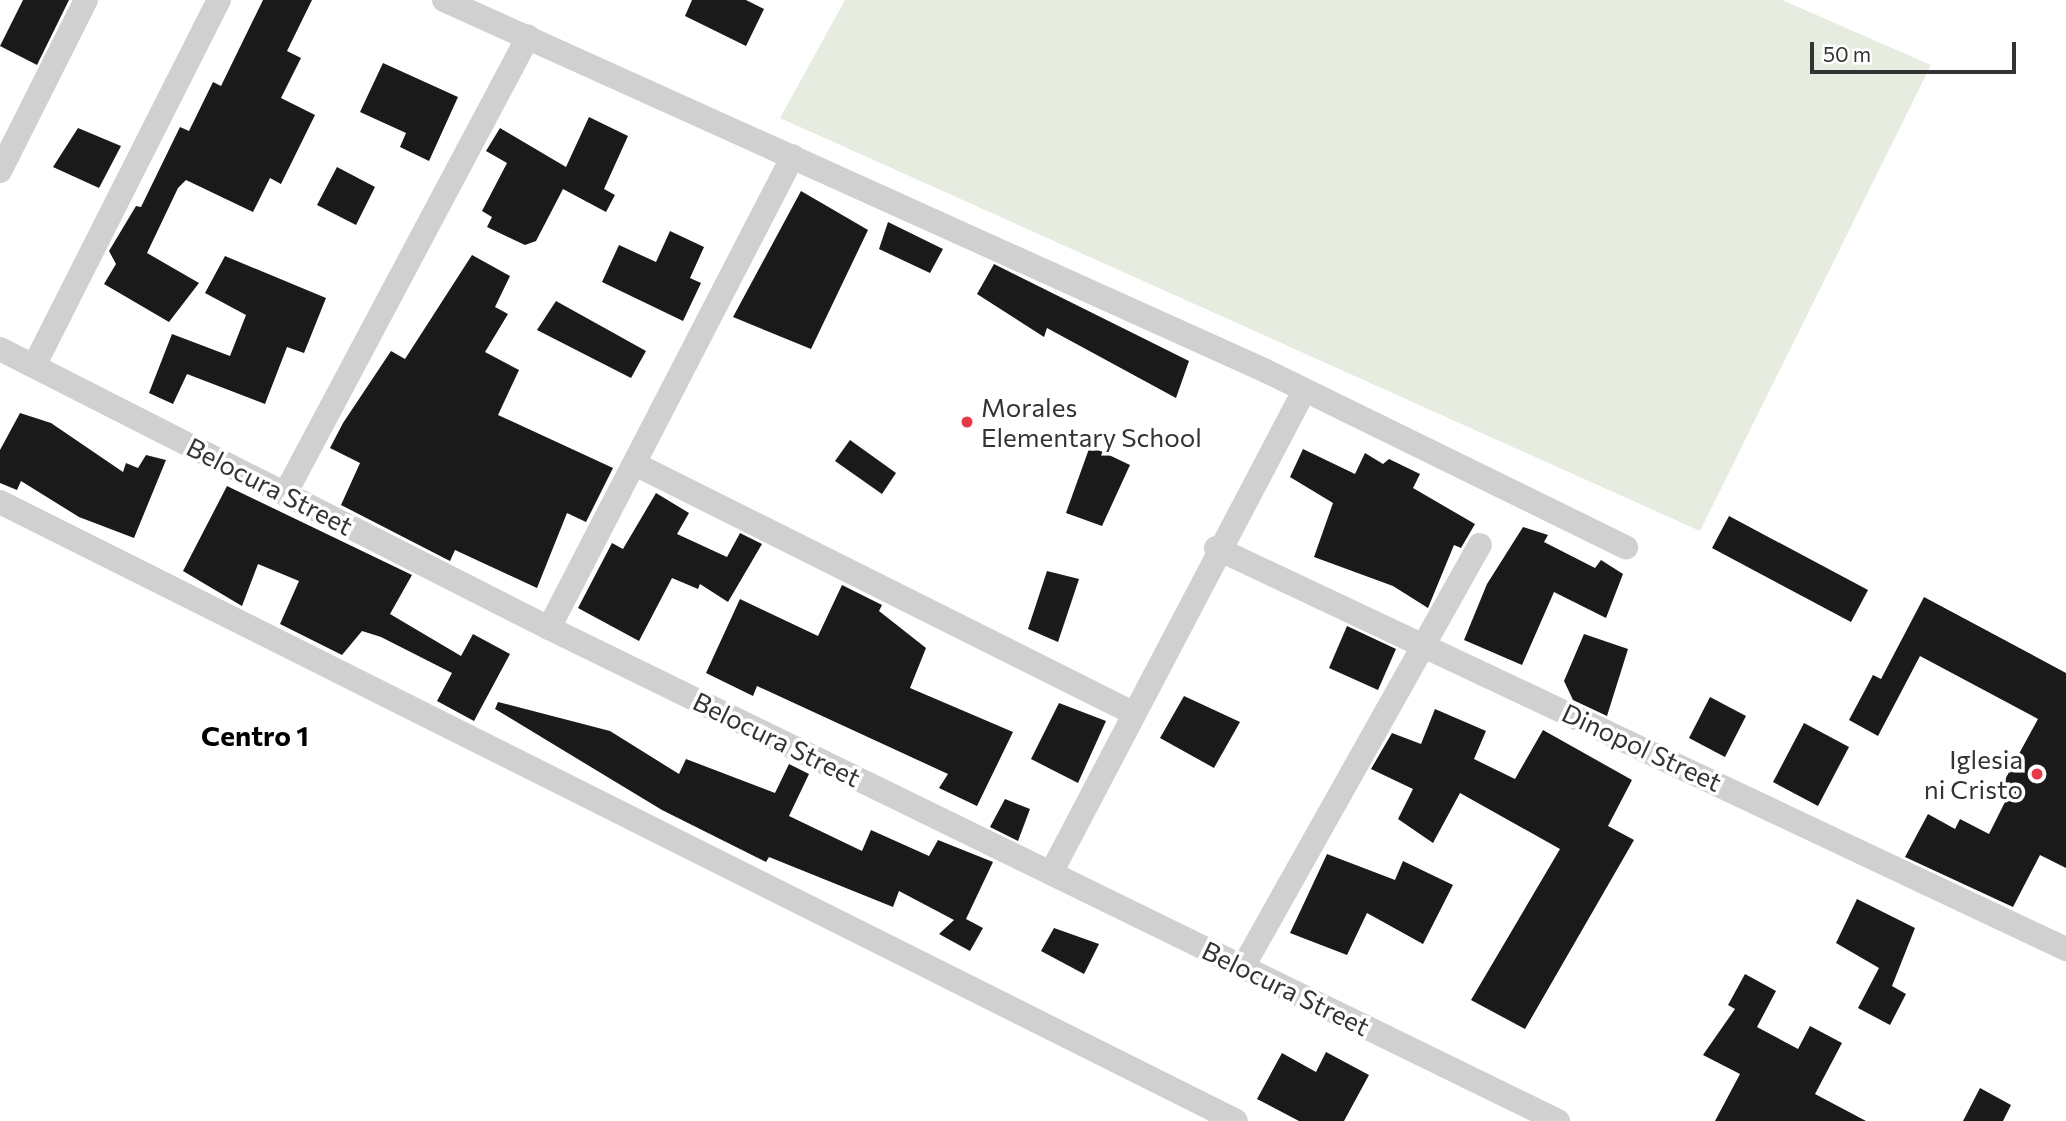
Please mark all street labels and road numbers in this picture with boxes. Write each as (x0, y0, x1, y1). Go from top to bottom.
street label: Belocura Street (182, 431, 358, 541)
street label: Belocura Street (688, 685, 866, 793)
street label: Dinopol Street (1557, 696, 1727, 798)
street label: Belocura Street (1197, 934, 1375, 1042)

